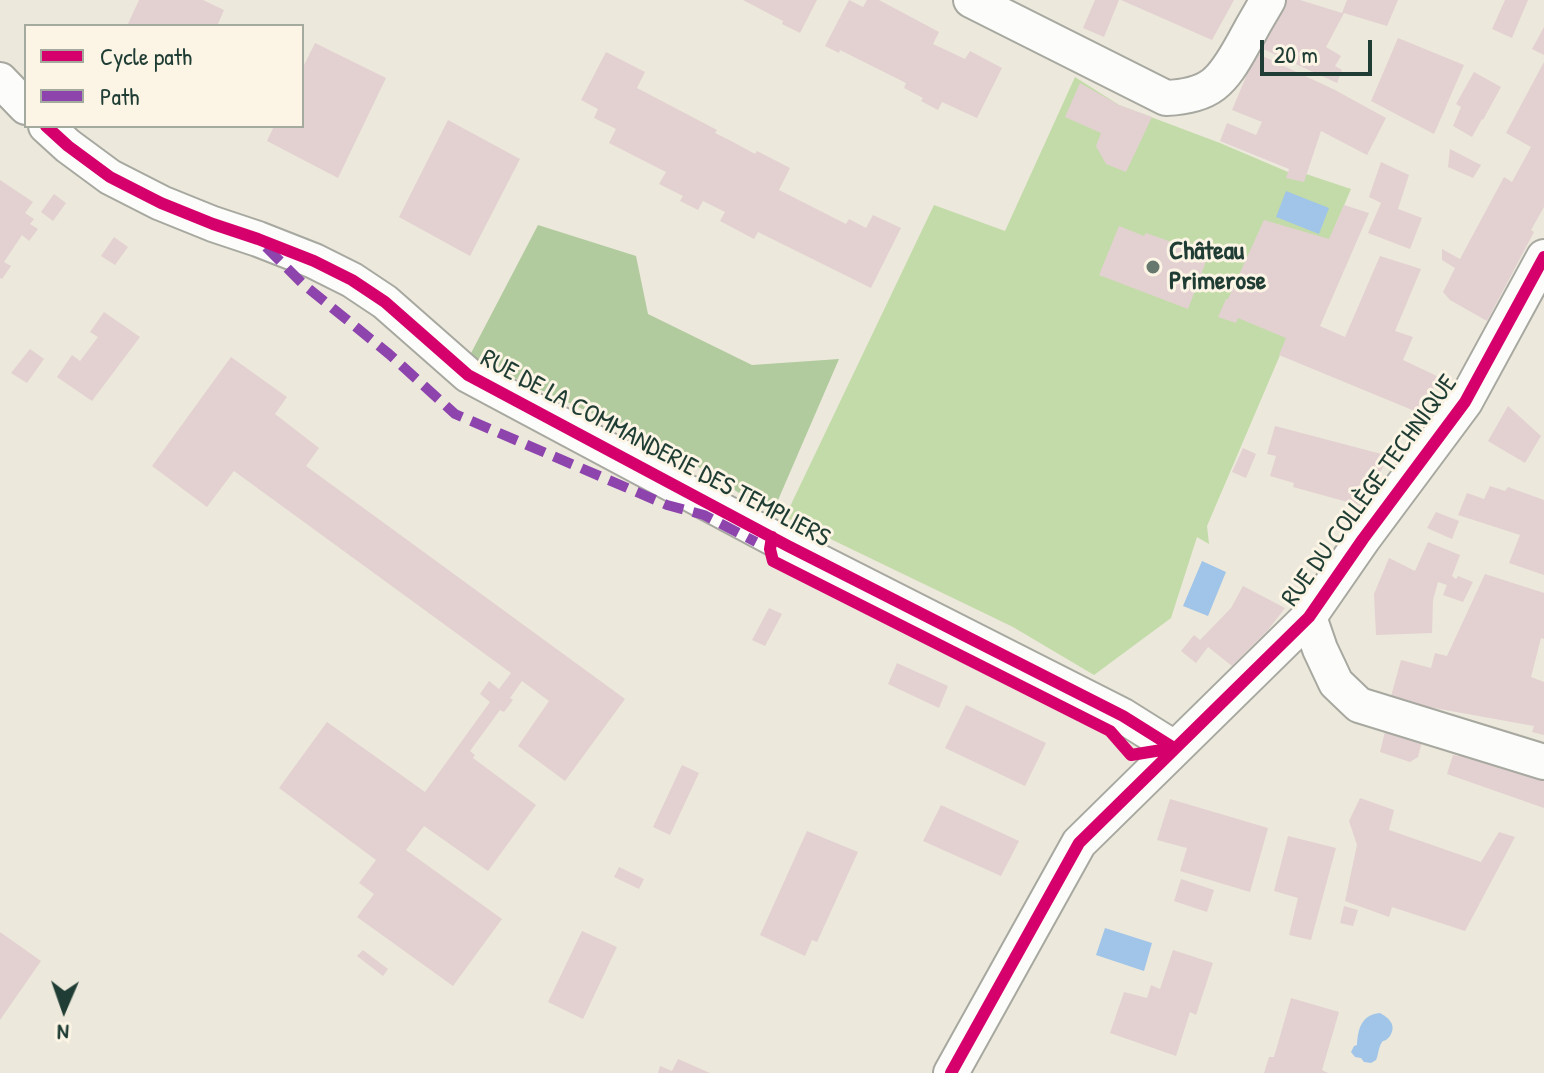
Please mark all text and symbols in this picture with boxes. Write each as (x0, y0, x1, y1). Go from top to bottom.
legend (24, 24, 304, 128)
scale bar (1264, 24, 1376, 74)
text: 20 m (1274, 38, 1318, 70)
text: Cycle path (100, 40, 192, 72)
text: Path (100, 80, 139, 112)
place label: Château Primerose (1169, 236, 1266, 298)
marker: Château Primerose (1144, 258, 1162, 276)
street label: RUE DE LA COMMANDERIE DES TEMPLIERS (475, 343, 835, 555)
street label: RUE DU COLLÈGE TECHNIQUE (1276, 369, 1464, 613)
north arrow (24, 969, 104, 1049)
text: N (57, 1018, 70, 1048)

